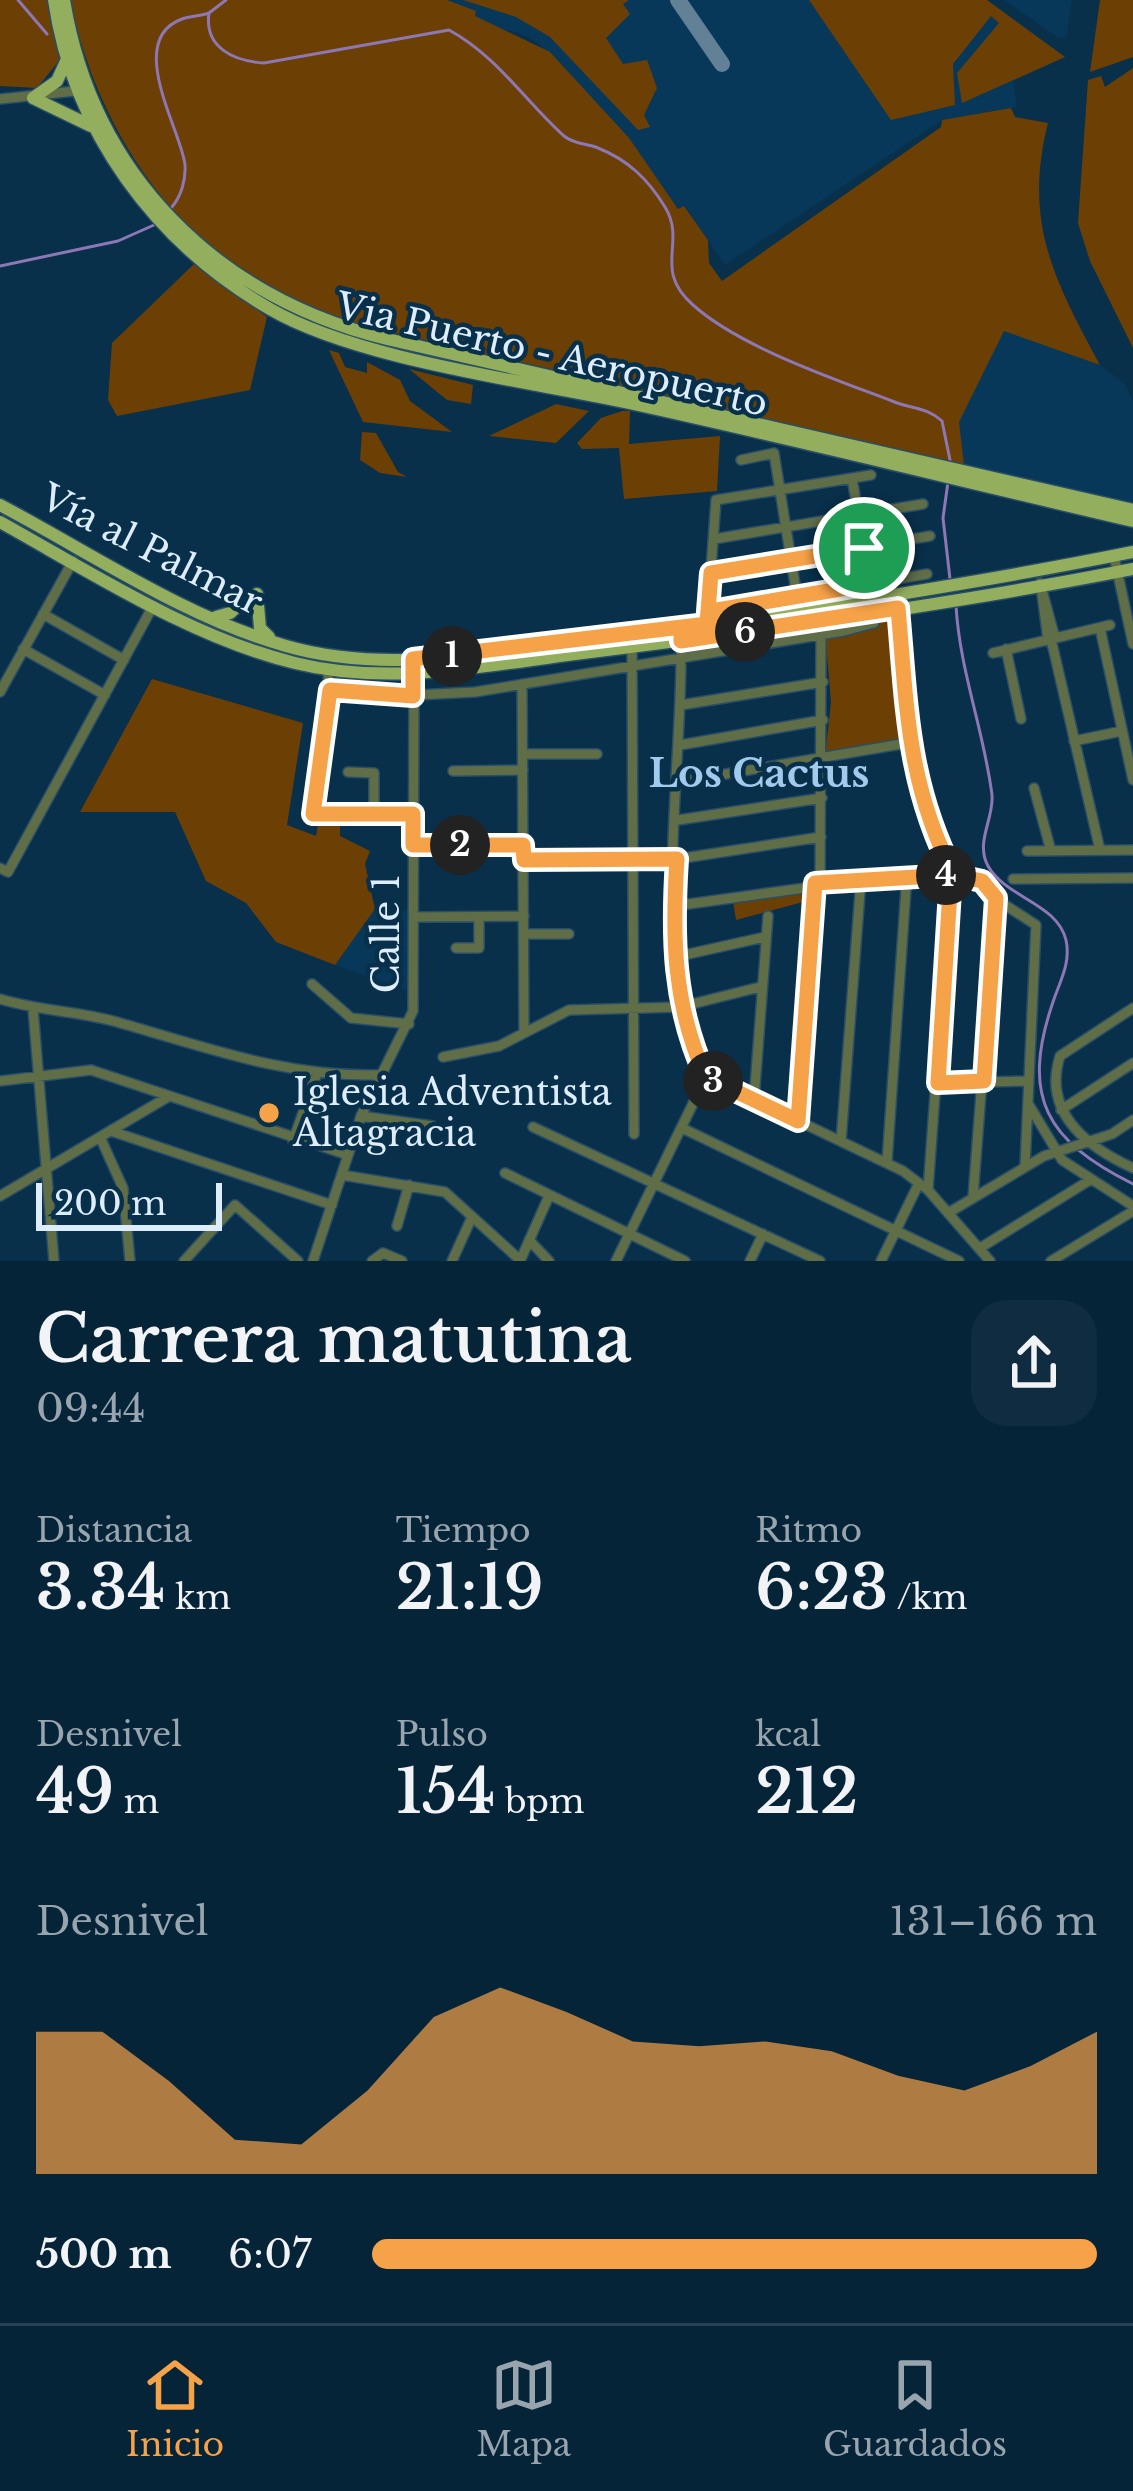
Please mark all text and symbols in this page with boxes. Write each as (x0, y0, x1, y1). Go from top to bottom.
street label: Via Puerto - Aeropuerto (331, 283, 772, 426)
street label: Vía al Palmar (32, 474, 270, 625)
pin (813, 497, 915, 599)
icon: arrive (831, 515, 897, 581)
pin: 6 (715, 602, 775, 662)
text: 6 (734, 611, 756, 652)
pin: 1 (422, 626, 482, 686)
text: 1 (445, 635, 459, 676)
district label: Los Cactus (649, 749, 869, 798)
pin: 2 (430, 815, 490, 875)
text: 2 (449, 824, 471, 865)
pin: 4 (916, 845, 976, 905)
text: 4 (935, 854, 957, 895)
street label: Calle 1 (364, 874, 409, 994)
pin: 3 (683, 1051, 743, 1111)
text: 3 (702, 1060, 724, 1101)
place label: Iglesia Adventista Altagracia (292, 1070, 612, 1156)
marker: Iglesia Adventista Altagracia (256, 1100, 282, 1126)
scale bar (36, 1177, 222, 1230)
text: 200 m (54, 1183, 166, 1224)
text: Carrera matutina (36, 1298, 632, 1380)
button: share (971, 1300, 1097, 1426)
text: 09:44 (36, 1384, 146, 1433)
text: Distancia (36, 1510, 192, 1551)
text: Tiempo (396, 1510, 531, 1551)
text: Ritmo (755, 1510, 862, 1551)
text: 3.34 (36, 1551, 166, 1625)
text: 21:19 (396, 1551, 544, 1625)
text: 6:23 (755, 1551, 888, 1625)
text: km (166, 1577, 231, 1618)
text: /km (888, 1577, 968, 1618)
text: Desnivel (36, 1714, 182, 1755)
text: Pulso (396, 1714, 488, 1755)
text: kcal (755, 1714, 821, 1755)
text: 49 (36, 1755, 114, 1829)
text: 154 (396, 1755, 496, 1829)
text: 212 (755, 1755, 858, 1829)
text: m (114, 1781, 159, 1822)
text: bpm (496, 1781, 584, 1822)
text: Desnivel (36, 1897, 208, 1946)
text: 131–166 m (889, 1897, 1097, 1946)
text: 500 m (36, 2230, 172, 2279)
text: 6:07 (228, 2230, 312, 2279)
tab: Inicio (126, 2352, 224, 2465)
tab: Mapa (476, 2352, 571, 2465)
tab: Guardados (823, 2352, 1007, 2465)

